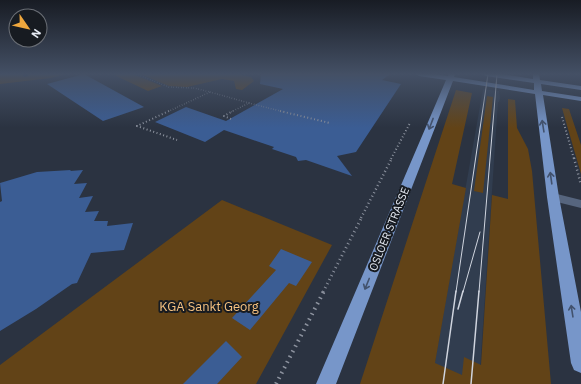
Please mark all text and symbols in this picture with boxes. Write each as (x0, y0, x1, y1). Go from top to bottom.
north arrow (8, 8, 48, 48)
text: N (28, 26, 44, 41)
one-way arrow (426, 118, 434, 130)
one-way arrow (539, 120, 547, 133)
one-way arrow (547, 172, 555, 185)
street label: OSLOER STRASSE (366, 185, 412, 273)
one-way arrow (362, 278, 370, 290)
park label: KGA Sankt Georg (159, 298, 259, 315)
one-way arrow (568, 305, 576, 318)

